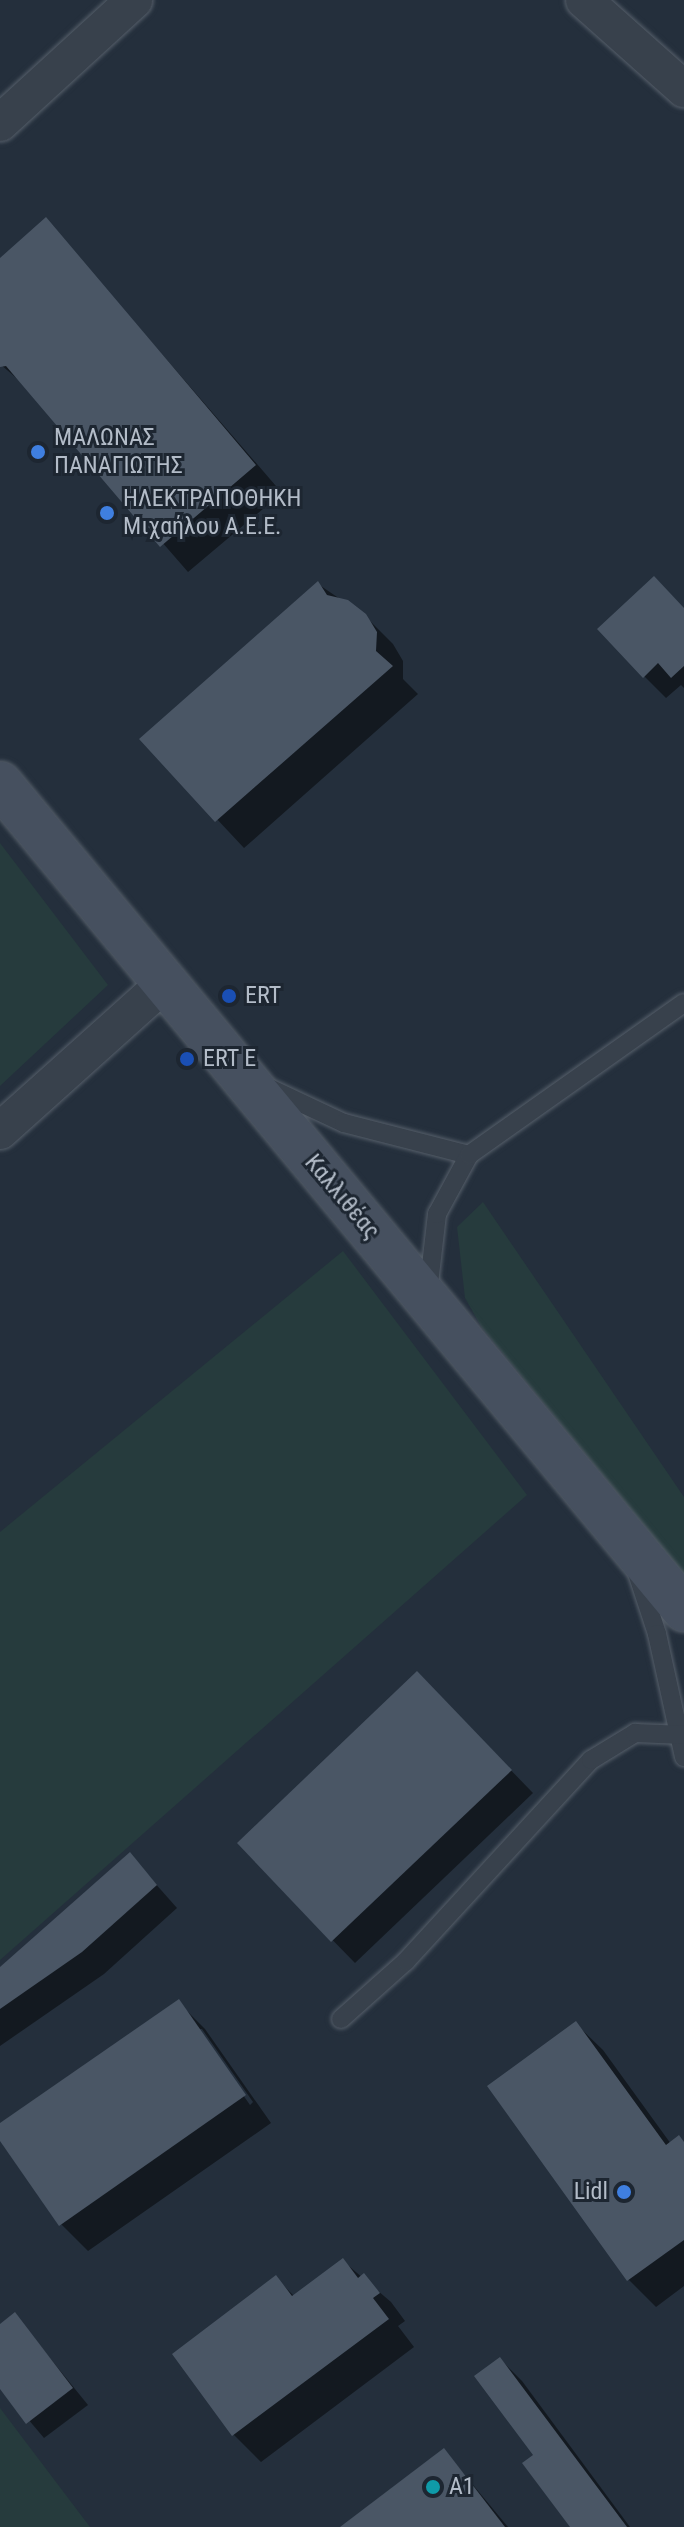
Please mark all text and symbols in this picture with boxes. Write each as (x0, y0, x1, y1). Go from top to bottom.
place label: ΜΑΛΩΝΑΣ ΠΑΝΑΓΙΩΤΗΣ (54, 424, 183, 480)
marker: ΜΑΛΩΝΑΣ ΠΑΝΑΓΙΩΤΗΣ (29, 443, 47, 461)
place label: ΗΛΕΚΤΡΑΠΟΘΗΚΗ Μιχαήλου Α.Ε.Ε. (123, 485, 301, 541)
marker: ΗΛΕΚΤΡΑΠΟΘΗΚΗ Μιχαήλου Α.Ε.Ε. (98, 504, 116, 522)
place label: ERT (245, 982, 281, 1010)
marker: ERT (220, 987, 238, 1005)
place label: ERT E (203, 1045, 257, 1073)
marker: ERT E (178, 1050, 196, 1068)
street label: Καλλιθέας (298, 1149, 386, 1245)
place label: Lidl (574, 2178, 608, 2206)
marker: Lidl (615, 2183, 633, 2201)
place label: A1 (449, 2473, 475, 2501)
marker: A1 (424, 2478, 442, 2496)

